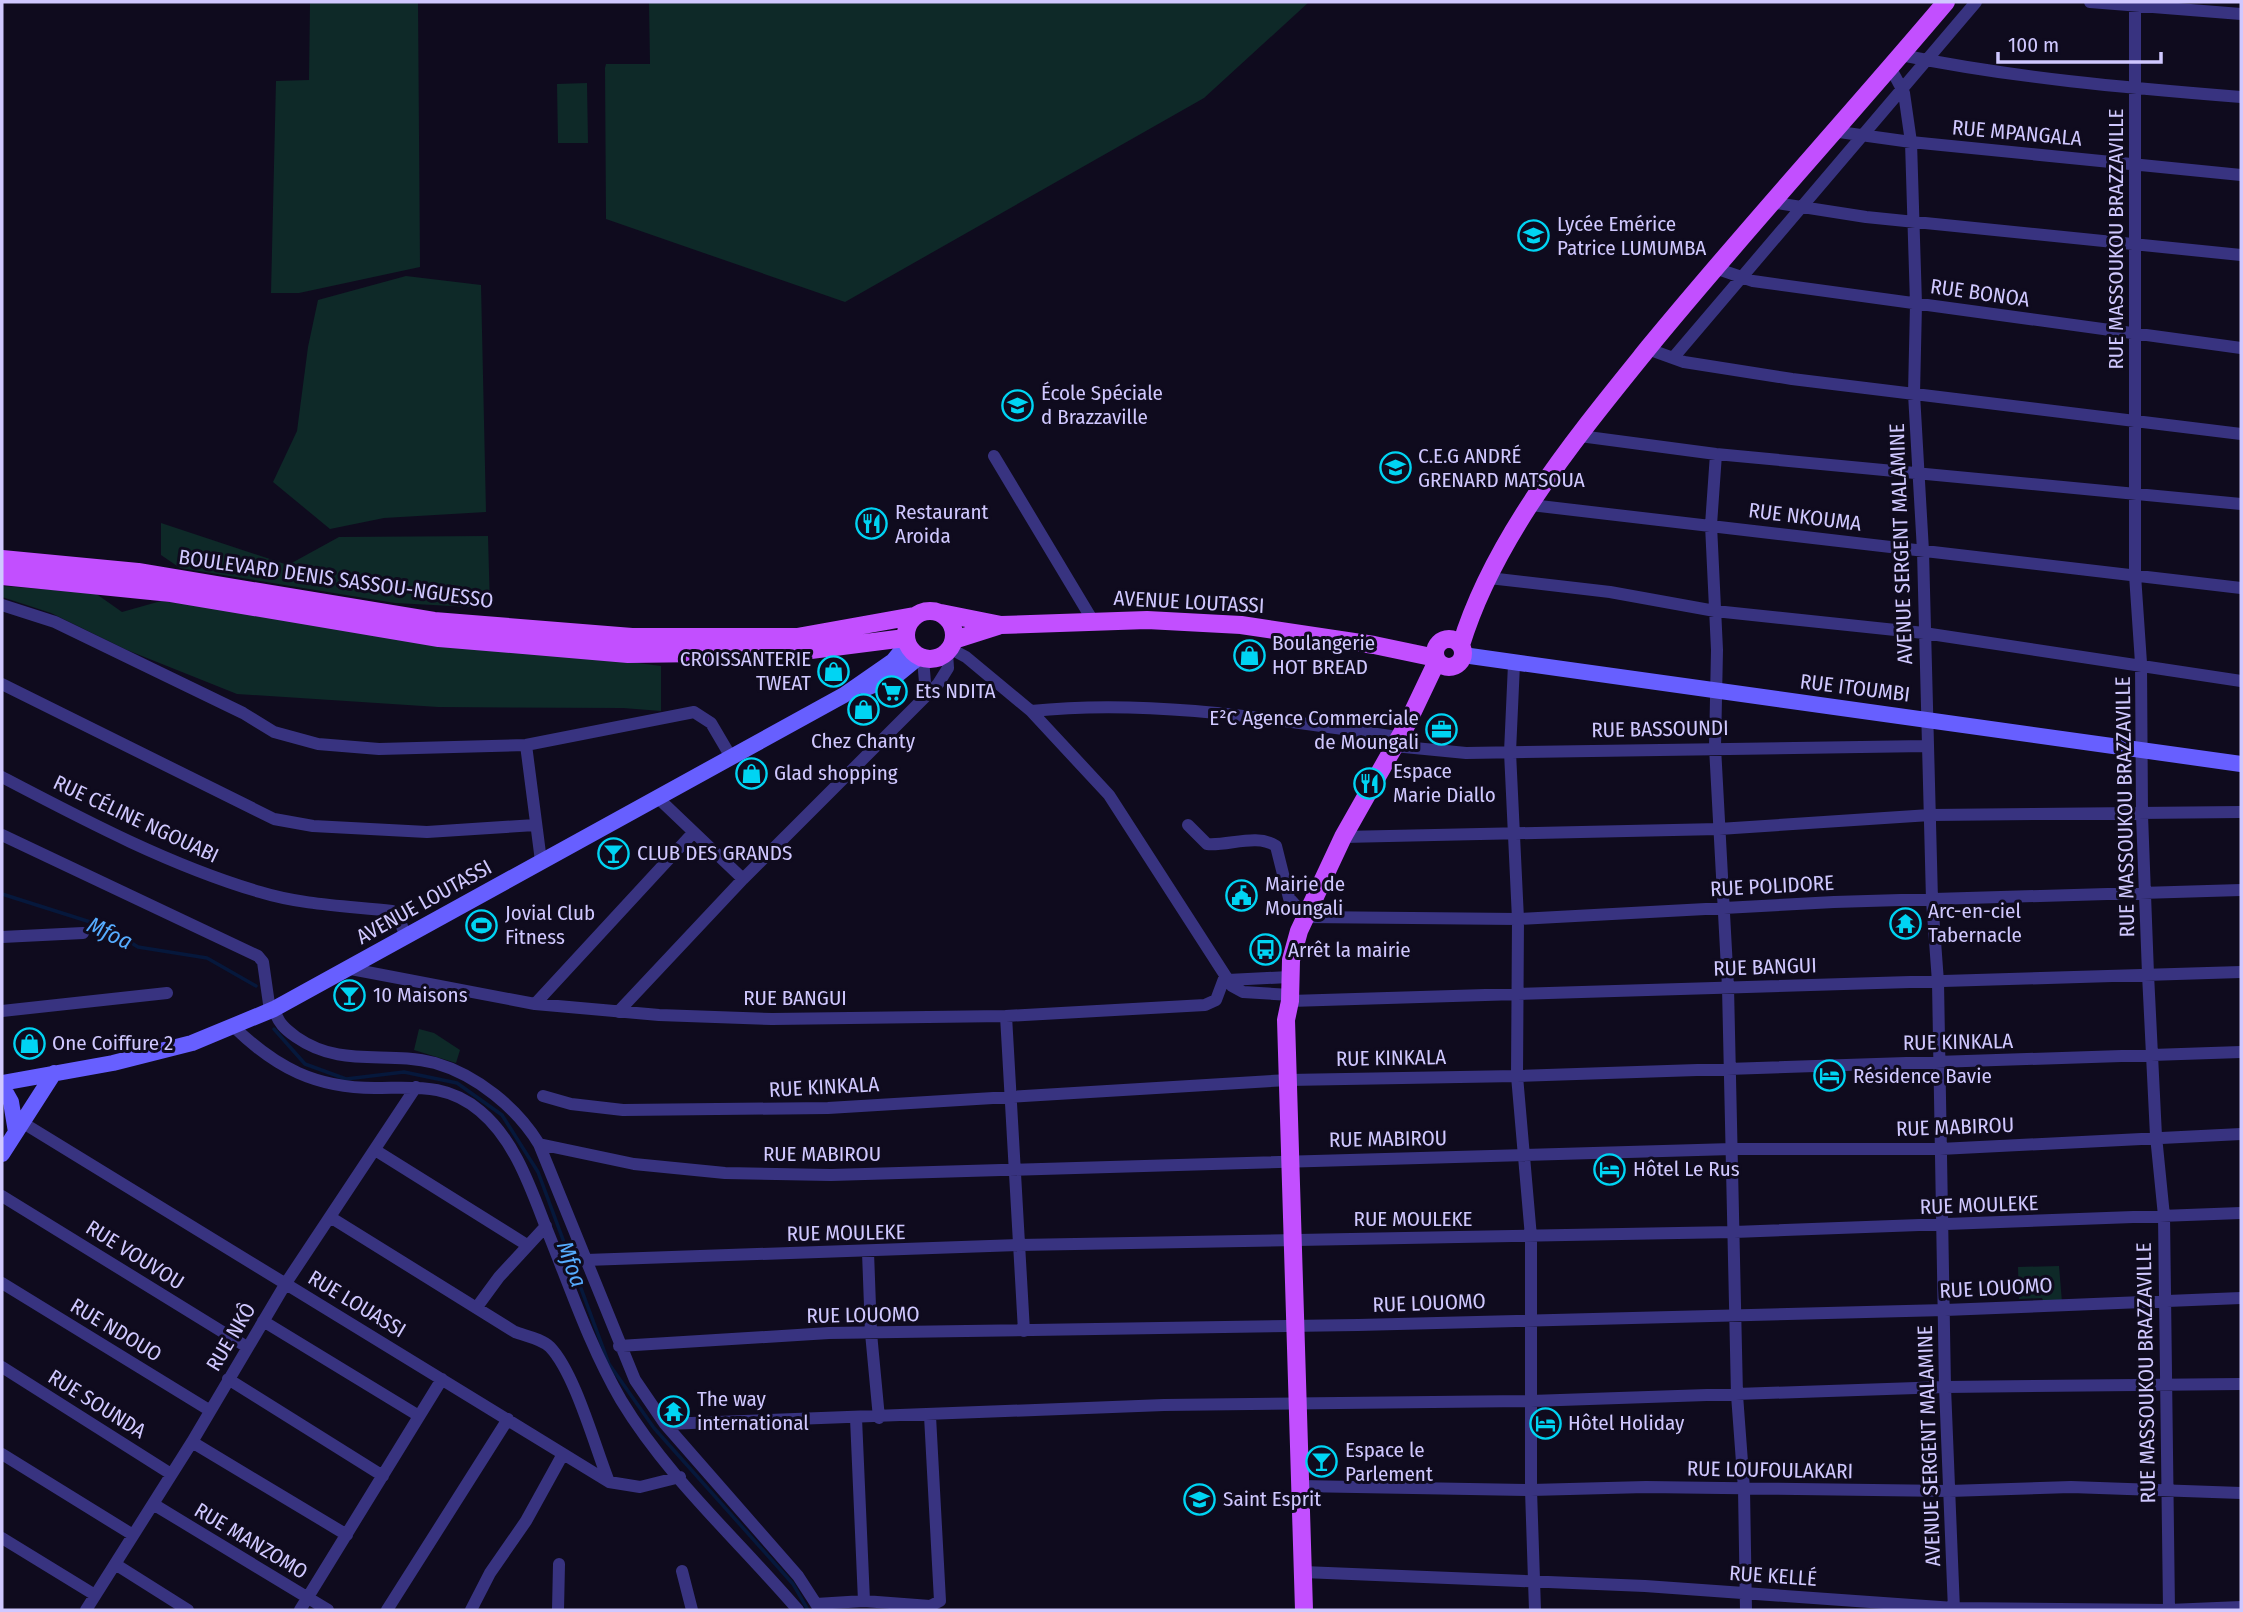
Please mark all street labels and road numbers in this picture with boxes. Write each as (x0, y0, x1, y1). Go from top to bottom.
street label: RUE MASSOUKOU BRAZZAVILLE (2103, 108, 2129, 369)
street label: RUE MPANGALA (1951, 114, 2083, 152)
street label: RUE BONOA (1929, 273, 2031, 313)
street label: AVENUE SERGENT MALAMINE (1884, 423, 1918, 665)
street label: RUE NKOUMA (1747, 497, 1863, 537)
street label: BOULEVARD DENIS SASSOU-NGUESSO (177, 544, 495, 614)
street label: AVENUE LOUTASSI (1113, 585, 1265, 619)
street label: RUE ITOUMBI (1799, 668, 1911, 708)
street label: RUE MASSOUKOU BRAZZAVILLE (2110, 676, 2140, 938)
street label: RUE BASSOUNDI (1591, 715, 1729, 743)
street label: RUE CÉLINE NGOUABI (49, 769, 223, 869)
street label: AVENUE LOUTASSI (352, 854, 496, 950)
street label: RUE POLIDORE (1709, 870, 1835, 902)
street label: RUE BANGUI (1713, 952, 1817, 982)
street label: RUE BANGUI (743, 985, 847, 1011)
street label: RUE KINKALA (1903, 1028, 2013, 1056)
street label: RUE KINKALA (1336, 1044, 1446, 1072)
street label: RUE KINKALA (768, 1071, 880, 1103)
street label: RUE MABIROU (1895, 1112, 2015, 1142)
street label: RUE MABIROU (1329, 1125, 1447, 1153)
street label: RUE MABIROU (763, 1141, 881, 1167)
street label: RUE MOULEKE (1919, 1190, 2039, 1220)
street label: RUE MOULEKE (1354, 1206, 1473, 1232)
street label: RUE VOUVOU (81, 1215, 189, 1295)
street label: RUE MOULEKE (786, 1219, 906, 1247)
street label: RUE MASSOUKOU BRAZZAVILLE (2131, 1242, 2161, 1504)
street label: RUE LOUASSI (303, 1265, 411, 1343)
street label: RUE LOUOMO (1939, 1272, 2053, 1304)
street label: RUE LOUOMO (1372, 1288, 1486, 1318)
street label: RUE NDOUO (66, 1293, 166, 1367)
street label: RUE NKÔ (200, 1298, 262, 1376)
street label: RUE LOUOMO (806, 1301, 920, 1329)
street label: AVENUE SERGENT MALAMINE (1912, 1325, 1946, 1567)
street label: RUE SOUNDA (43, 1364, 151, 1444)
street label: RUE LOUFOULAKARI (1687, 1456, 1853, 1484)
street label: RUE MANZOMO (190, 1497, 312, 1585)
street label: RUE KELLÉ (1728, 1560, 1818, 1592)

